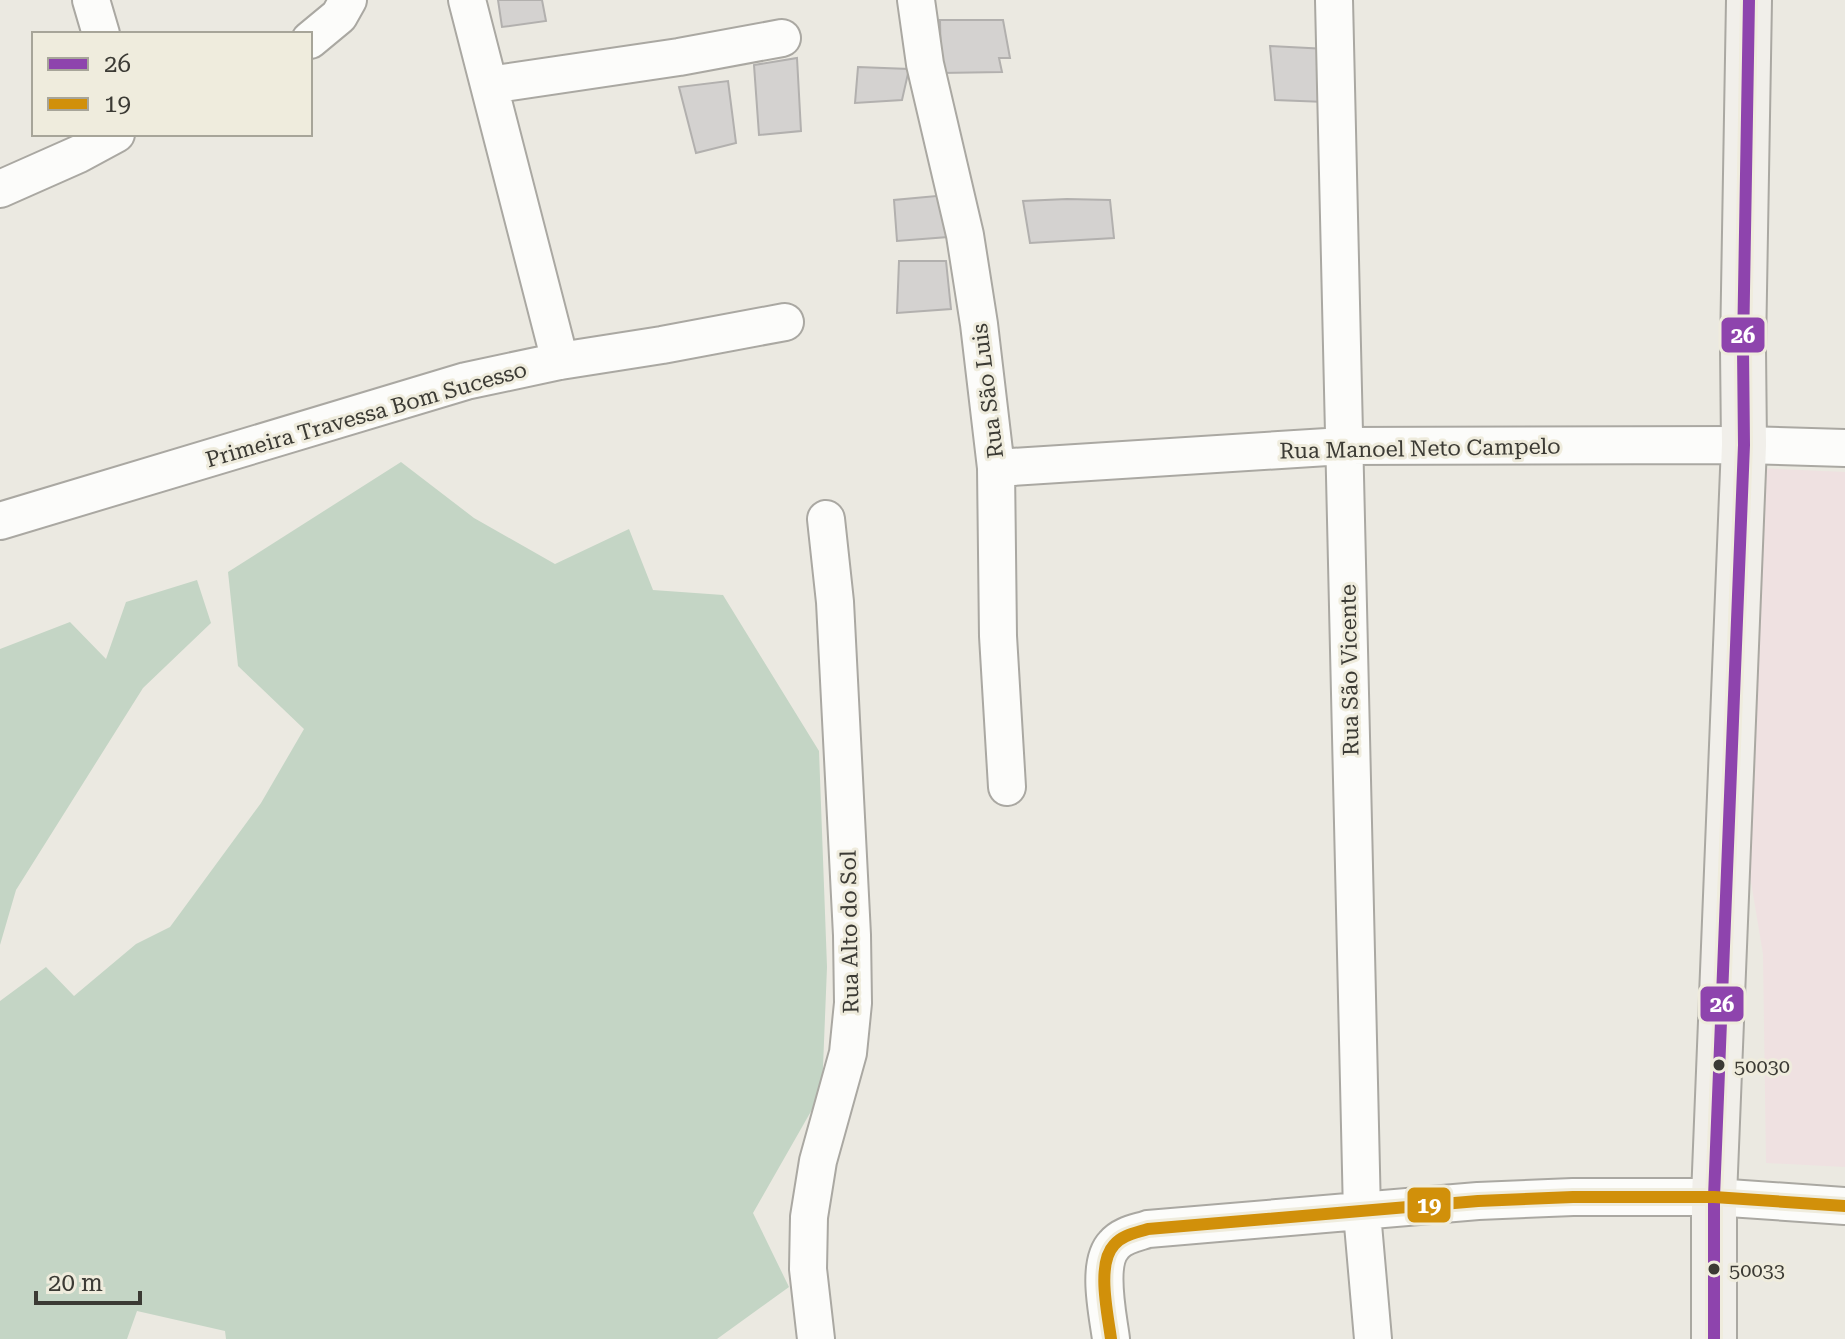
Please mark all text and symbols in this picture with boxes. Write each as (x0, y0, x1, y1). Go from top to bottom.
legend (32, 32, 312, 136)
text: 26 (104, 50, 131, 78)
text: 19 (104, 90, 131, 118)
line badge: 26 (1720, 316, 1766, 354)
street label: Rua São Luis (967, 322, 1008, 460)
text: 26 (1731, 323, 1755, 348)
street label: Primeira Travessa Bom Sucesso (203, 357, 530, 472)
street label: Rua Manoel Neto Campelo (1279, 434, 1561, 463)
street label: Rua São Vicente (1336, 584, 1363, 756)
street label: Rua Alto do Sol (836, 850, 863, 1014)
line badge: 26 (1699, 985, 1745, 1023)
text: 26 (1710, 992, 1734, 1017)
place label: 50030 (1734, 1054, 1790, 1078)
marker: 50030 (1711, 1057, 1727, 1073)
line badge: 19 (1406, 1186, 1452, 1224)
text: 19 (1417, 1193, 1441, 1218)
scale bar (36, 1255, 140, 1305)
place label: 50033 (1729, 1258, 1785, 1282)
marker: 50033 (1706, 1261, 1722, 1277)
text: 20 m (48, 1269, 103, 1297)

